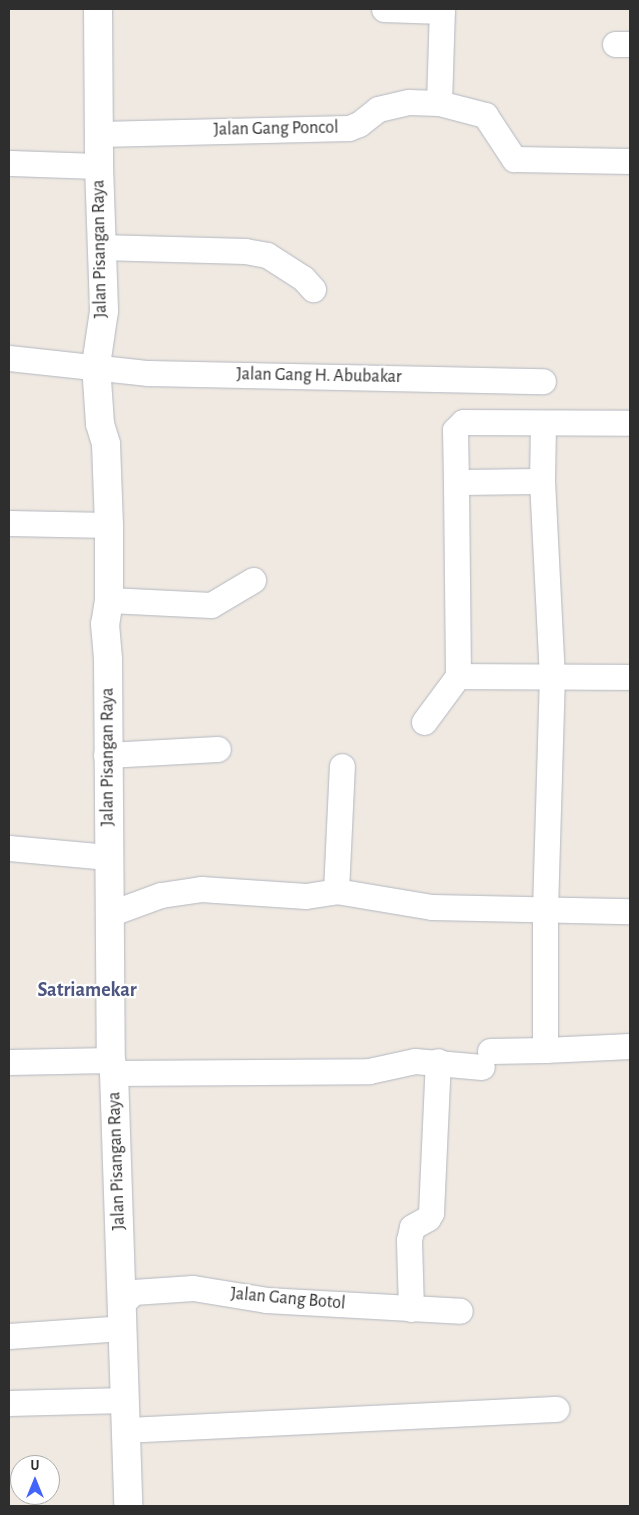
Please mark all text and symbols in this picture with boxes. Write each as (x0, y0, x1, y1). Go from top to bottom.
street label: Jalan Gang Poncol (213, 117, 339, 141)
street label: Jalan Pisangan Raya (88, 180, 112, 318)
street label: Jalan Gang H. Abubakar (236, 364, 402, 388)
street label: Jalan Pisangan Raya (97, 688, 119, 826)
district label: Satriamekar (37, 978, 137, 1002)
street label: Jalan Pisangan Raya (104, 1091, 130, 1231)
street label: Jalan Gang Botol (230, 1283, 346, 1315)
north arrow (10, 1455, 60, 1505)
text: U (31, 1459, 39, 1473)

